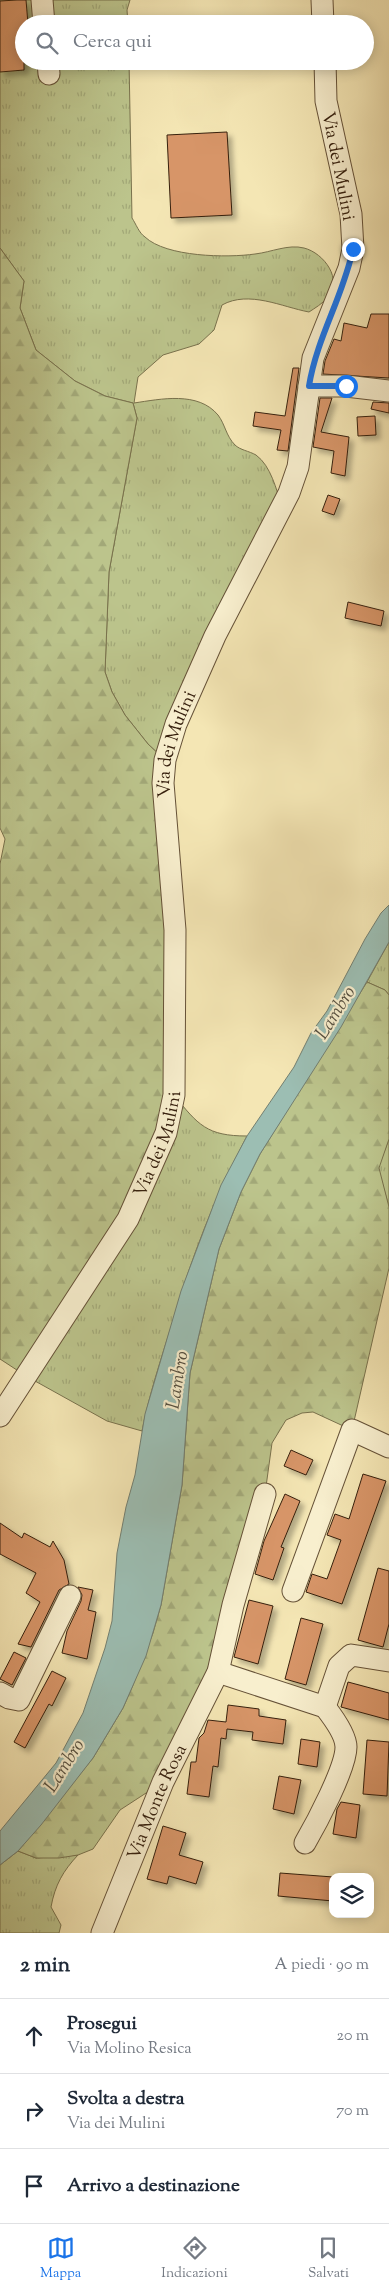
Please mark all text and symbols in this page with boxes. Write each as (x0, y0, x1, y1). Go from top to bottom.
search box (15, 15, 374, 70)
icon: search (33, 29, 61, 57)
text: Cerca qui (73, 29, 152, 56)
street label: Via dei Mulini (314, 110, 360, 223)
route end (342, 238, 365, 261)
route start (335, 375, 358, 398)
street label: Via dei Mulini (152, 687, 204, 798)
water label: Lambro (309, 981, 363, 1045)
street label: Via dei Mulini (128, 1091, 189, 1202)
water label: Lambro (161, 1349, 196, 1411)
water label: Lambro (38, 1734, 92, 1798)
street label: Via Monte Rosa (122, 1741, 195, 1864)
map controls (329, 1873, 374, 1918)
button: layers (329, 1873, 374, 1918)
text: 2 min (20, 1951, 70, 1981)
text: A piedi · 90 m (274, 1954, 369, 1977)
text: Prosegui (67, 2011, 137, 2038)
icon: ahead (20, 2022, 48, 2050)
text: 20 m (336, 2025, 369, 2048)
text: Via Molino Resica (67, 2038, 192, 2061)
text: Svolta a destra (67, 2086, 184, 2113)
icon: right (20, 2097, 48, 2125)
text: 70 m (336, 2100, 369, 2123)
text: Via dei Mulini (67, 2113, 165, 2136)
icon: arrive (20, 2172, 48, 2200)
text: Arrivo a destinazione (67, 2173, 240, 2200)
tab: Mappa (40, 2234, 81, 2284)
tab: Indicazioni (161, 2234, 228, 2284)
tab: Salvati (308, 2234, 349, 2284)

